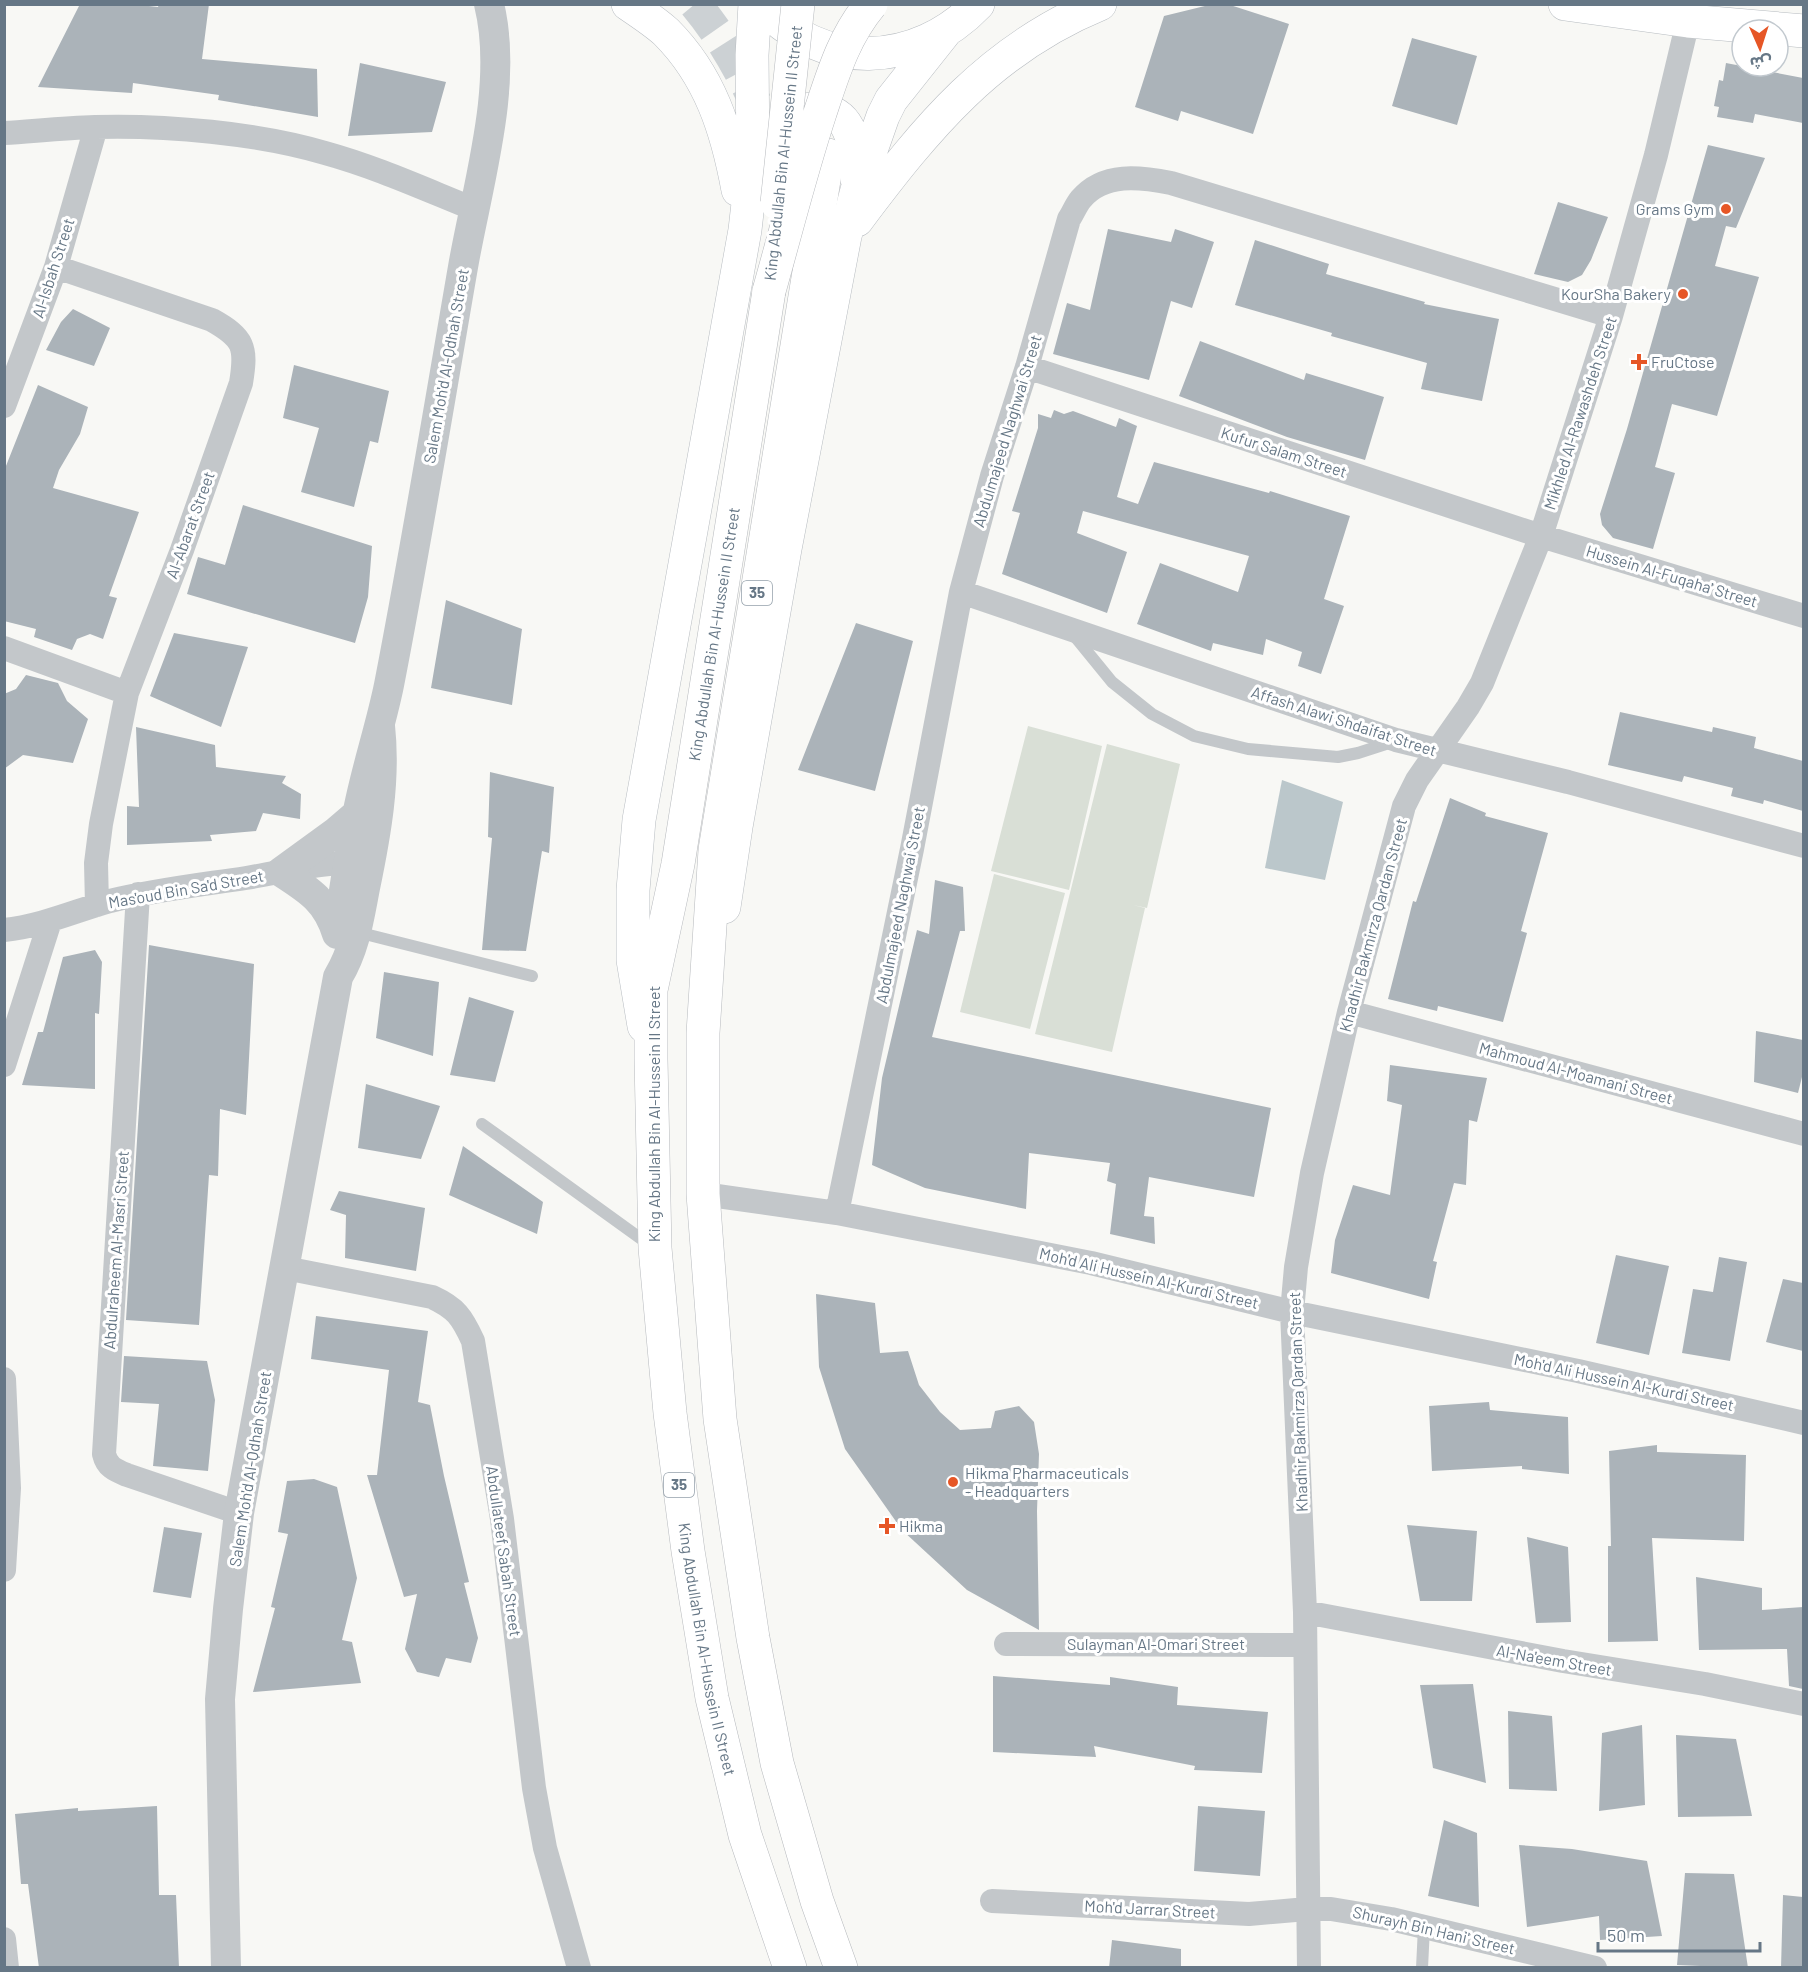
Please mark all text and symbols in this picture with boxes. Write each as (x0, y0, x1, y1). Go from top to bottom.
north arrow (1730, 18, 1790, 78)
street label: King Abdullah Bin Al-Hussein II Street (760, 24, 805, 282)
text: ش (1749, 52, 1772, 74)
place label: Grams Gym (1636, 199, 1714, 218)
marker: Grams Gym (1719, 202, 1733, 216)
street label: Al-Isbah Street (27, 215, 78, 320)
street label: Salem Moh'd Al-Qdhah Street (419, 267, 472, 465)
place label: KourSha Bakery (1561, 284, 1672, 303)
marker: KourSha Bakery (1676, 287, 1690, 301)
street label: Mikhled Al-Rawashdeh Street (1539, 314, 1620, 512)
street label: Abdulmajeed Naghwai Street (968, 332, 1045, 529)
place label: FruCtose (1651, 352, 1715, 371)
marker: FruCtose (1632, 355, 1646, 369)
street label: Kufur Salam Street (1219, 422, 1349, 481)
street label: Al-Abarat Street (161, 469, 218, 581)
street label: King Abdullah Bin Al-Hussein II Street (684, 506, 743, 762)
street label: Hussein Al-Fuqaha' Street (1584, 540, 1760, 611)
road number: 35 (742, 581, 772, 605)
street label: Affash Alawi Shdaifat Street (1249, 682, 1439, 759)
street label: Abdulmajeed Naghwai Street (871, 805, 928, 1005)
street label: Khadhir Bakmirza Qardan Street (1335, 816, 1410, 1034)
street label: Mas'oud Bin Sa'd Street (107, 865, 265, 912)
street label: King Abdullah Bin Al-Hussein II Street (644, 986, 663, 1242)
street label: Mahmoud Al-Moamani Street (1477, 1038, 1675, 1108)
street label: Abdulraheem Al-Masri Street (99, 1150, 132, 1350)
street label: Moh'd Ali Hussein Al-Kurdi Street (1038, 1243, 1261, 1312)
street label: Khadhir Bakmirza Qardan Street (1284, 1292, 1311, 1512)
street label: Moh'd Ali Hussein Al-Kurdi Street (1512, 1349, 1736, 1414)
street label: Salem Moh'd Al-Qdhah Street (225, 1370, 274, 1568)
place label: Hikma Pharmaceuticals - Headquarters (965, 1463, 1129, 1500)
street label: Abdullateef Sabah Street (483, 1464, 526, 1638)
road number: 35 (664, 1473, 694, 1497)
marker: Hikma Pharmaceuticals - Headquarters (946, 1475, 960, 1489)
place label: Hikma (899, 1516, 943, 1535)
marker: Hikma (880, 1519, 894, 1533)
street label: King Abdullah Bin Al-Hussein II Street (675, 1522, 740, 1777)
street label: Sulayman Al-Omari Street (1067, 1634, 1245, 1653)
street label: Al-Na'eem Street (1495, 1640, 1613, 1679)
street label: Moh'd Jarrar Street (1084, 1896, 1216, 1921)
street label: Shurayh Bin Hani' Street (1351, 1902, 1517, 1957)
scale bar (1598, 1915, 1760, 1953)
text: 50 m (1607, 1924, 1645, 1946)

